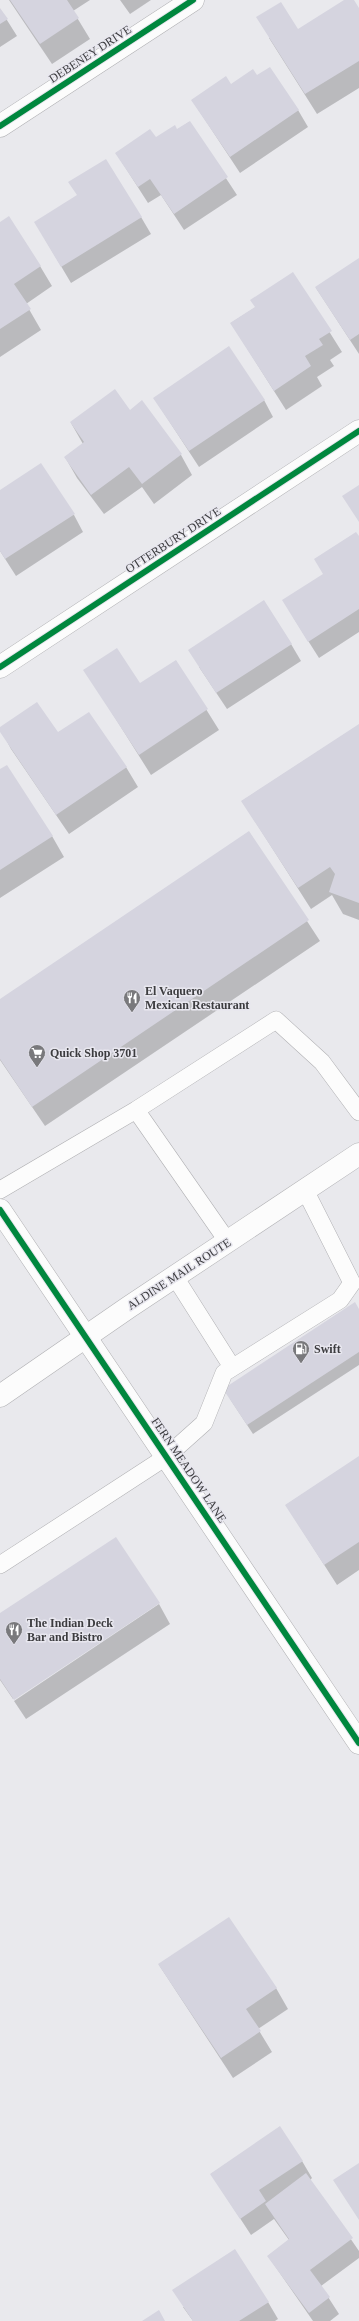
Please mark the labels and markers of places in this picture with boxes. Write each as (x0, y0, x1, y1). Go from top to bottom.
place label: El Vaquero Mexican Restaurant (145, 984, 249, 1012)
restaurant icon: El Vaquero Mexican Restaurant (122, 988, 142, 1013)
supermarket icon: Quick Shop 3701 (27, 1043, 47, 1068)
place label: Quick Shop 3701 (50, 1046, 137, 1060)
fuel station icon: Swift (291, 1339, 311, 1364)
place label: Swift (314, 1342, 341, 1356)
place label: The Indian Deck Bar and Bistro (27, 1616, 113, 1644)
restaurant icon: The Indian Deck Bar and Bistro (4, 1620, 24, 1645)

